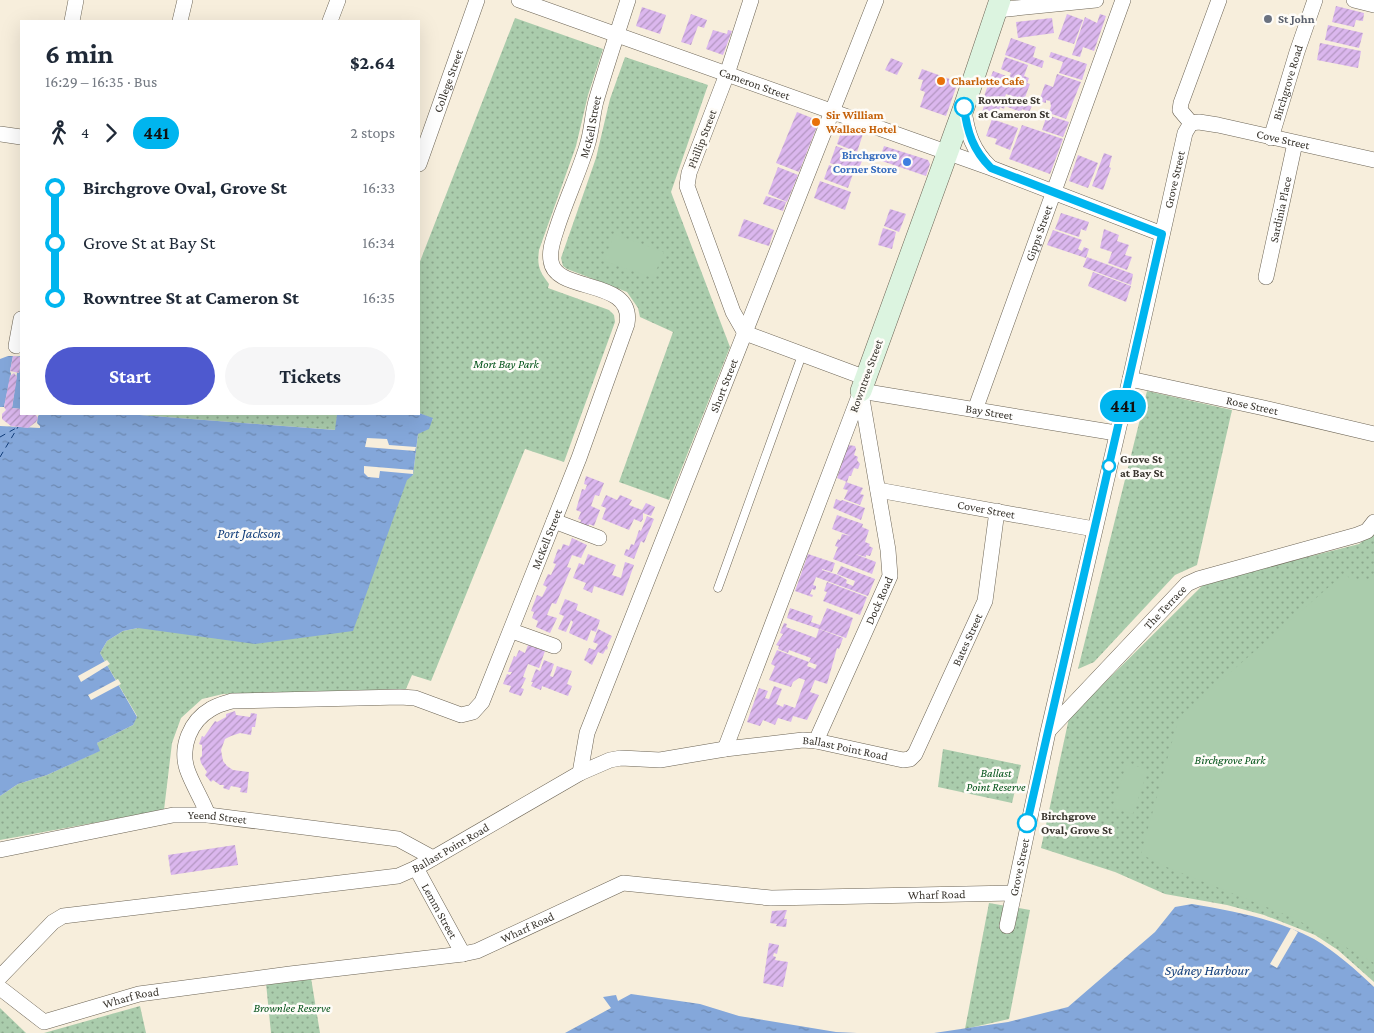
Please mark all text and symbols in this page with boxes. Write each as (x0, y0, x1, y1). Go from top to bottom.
place label: St John (1278, 12, 1315, 26)
marker: St John (1262, 13, 1274, 25)
text: 6 min (45, 38, 114, 69)
street label: Birchgrove Road (1270, 42, 1306, 122)
street label: College Street (431, 47, 466, 114)
text: $2.64 (350, 52, 395, 73)
street label: Cameron Street (717, 65, 793, 103)
text: 16:29 – 16:35 · Bus (45, 73, 157, 90)
place label: Charlotte Cafe (951, 74, 1025, 88)
marker: Charlotte Cafe (935, 75, 947, 87)
street label: McKell Street (576, 93, 605, 160)
place label: Rowntree St at Cameron St (978, 93, 1050, 121)
marker: Rowntree St at Cameron St (954, 97, 974, 117)
street label: Phillip Street (684, 107, 720, 170)
place label: Sir William Wallace Hotel (825, 108, 897, 136)
marker: Sir William Wallace Hotel (810, 116, 822, 128)
icon: walk (45, 119, 73, 147)
icon: forward (97, 119, 125, 147)
text: 441 (143, 123, 169, 143)
text: 4 (81, 124, 89, 141)
text: 2 stops (350, 124, 395, 141)
street label: Cove Street (1255, 127, 1312, 153)
place label: Birchgrove Corner Store (833, 148, 897, 176)
street label: Grove Street (1161, 148, 1188, 210)
marker: Birchgrove Corner Store (901, 156, 913, 168)
street label: Sardinia Place (1267, 175, 1295, 244)
text: Birchgrove Oval, Grove St (83, 177, 287, 198)
text: 16:33 (363, 179, 395, 196)
street label: Gipps Street (1022, 202, 1056, 263)
text: Grove St at Bay St (83, 232, 215, 253)
text: 16:34 (362, 234, 395, 251)
text: Rowntree St at Cameron St (83, 287, 299, 308)
text: 16:35 (363, 289, 395, 306)
street label: Rowntree Street (846, 337, 886, 414)
button: Start (45, 347, 215, 405)
button: Tickets (225, 347, 395, 405)
street label: Short Street (707, 356, 741, 415)
park label: Mort Bay Park (472, 357, 539, 371)
line badge: 441 (1094, 390, 1152, 422)
street label: Rose Street (1225, 393, 1281, 418)
text: 441 (1110, 396, 1136, 416)
street label: Bay Street (964, 401, 1015, 423)
place label: Grove St at Bay St (1120, 452, 1164, 480)
marker: Grove St at Bay St (1102, 459, 1116, 473)
street label: Cover Street (956, 497, 1017, 522)
street label: McKell Street (528, 506, 565, 571)
water label: Port Jackson (217, 525, 281, 541)
street label: Dock Road (862, 574, 896, 627)
street label: The Terrace (1141, 582, 1189, 632)
street label: Bates Street (949, 610, 986, 668)
street label: Ballast Point Road (802, 733, 890, 764)
park label: Birchgrove Park (1195, 753, 1266, 767)
park label: Ballast Point Reserve (966, 766, 1026, 794)
street label: Yeend Street (188, 808, 249, 827)
place label: Birchgrove Oval, Grove St (1041, 809, 1113, 837)
marker: Birchgrove Oval, Grove St (1017, 813, 1037, 833)
street label: Ballast Point Road (410, 820, 492, 876)
street label: Grove Street (1006, 836, 1033, 897)
street label: Lemm Street (419, 881, 461, 942)
street label: Wharf Road (908, 887, 966, 902)
street label: Wharf Road (498, 909, 557, 946)
water label: Sydney Harbour (1165, 962, 1250, 978)
street label: Wharf Road (101, 984, 161, 1011)
park label: Brownlee Reserve (254, 1001, 331, 1015)

